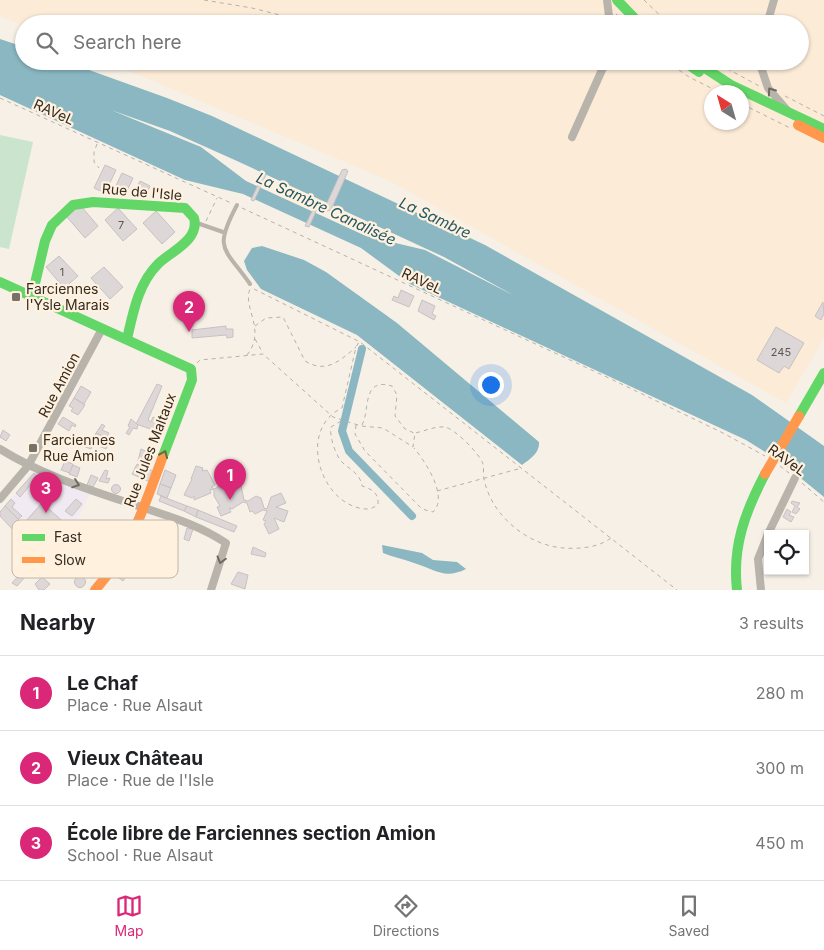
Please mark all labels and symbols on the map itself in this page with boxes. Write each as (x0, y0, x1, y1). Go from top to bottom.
north arrow (704, 85, 749, 130)
one-way arrow (768, 87, 777, 97)
street label: RAVeL (31, 95, 77, 128)
water label: La Sambre Canalisée (253, 168, 399, 249)
street label: Rue de l'Isle (101, 180, 183, 203)
water label: La Sambre (396, 193, 474, 242)
house number: 7 (118, 218, 124, 232)
street label: RAVeL (399, 264, 445, 297)
house number: 1 (60, 265, 64, 279)
place label: Farciennes l'Ysle Marais (26, 280, 109, 313)
marker: Farciennes l'Ysle Marais (10, 291, 22, 303)
pin: 2 (173, 291, 205, 332)
house number: 245 (771, 345, 791, 359)
street label: Rue Amion (34, 349, 83, 420)
your location (478, 372, 504, 398)
street label: Rue Jules Maltaux (120, 390, 179, 509)
place label: Farciennes Rue Amion (43, 431, 115, 464)
street label: RAVeL (765, 440, 810, 479)
marker: Farciennes Rue Amion (27, 442, 39, 454)
one-way arrow (157, 450, 168, 459)
pin: 1 (214, 459, 246, 500)
pin: 3 (30, 472, 62, 513)
one-way arrow (71, 478, 79, 488)
legend (12, 520, 178, 578)
text: Fast (54, 528, 82, 545)
text: Slow (54, 551, 86, 568)
one-way arrow (216, 556, 227, 565)

